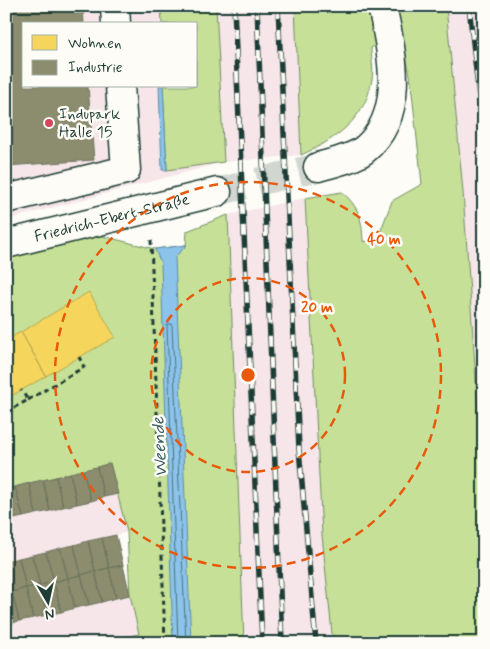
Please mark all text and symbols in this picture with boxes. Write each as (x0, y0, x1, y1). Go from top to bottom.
legend (22, 22, 198, 88)
text: Wohnen (68, 34, 122, 54)
text: Industrie (68, 58, 123, 78)
place label: Indupark Halle 15 (59, 104, 120, 143)
marker: Indupark Halle 15 (43, 117, 55, 129)
street label: Friedrich-Ebert-Straße (32, 189, 192, 247)
text: 40 m (367, 230, 401, 250)
text: 20 m (301, 298, 333, 318)
centre of rings (239, 366, 257, 384)
water label: Weende (146, 416, 174, 478)
north arrow (22, 576, 72, 626)
text: N (44, 604, 56, 623)

